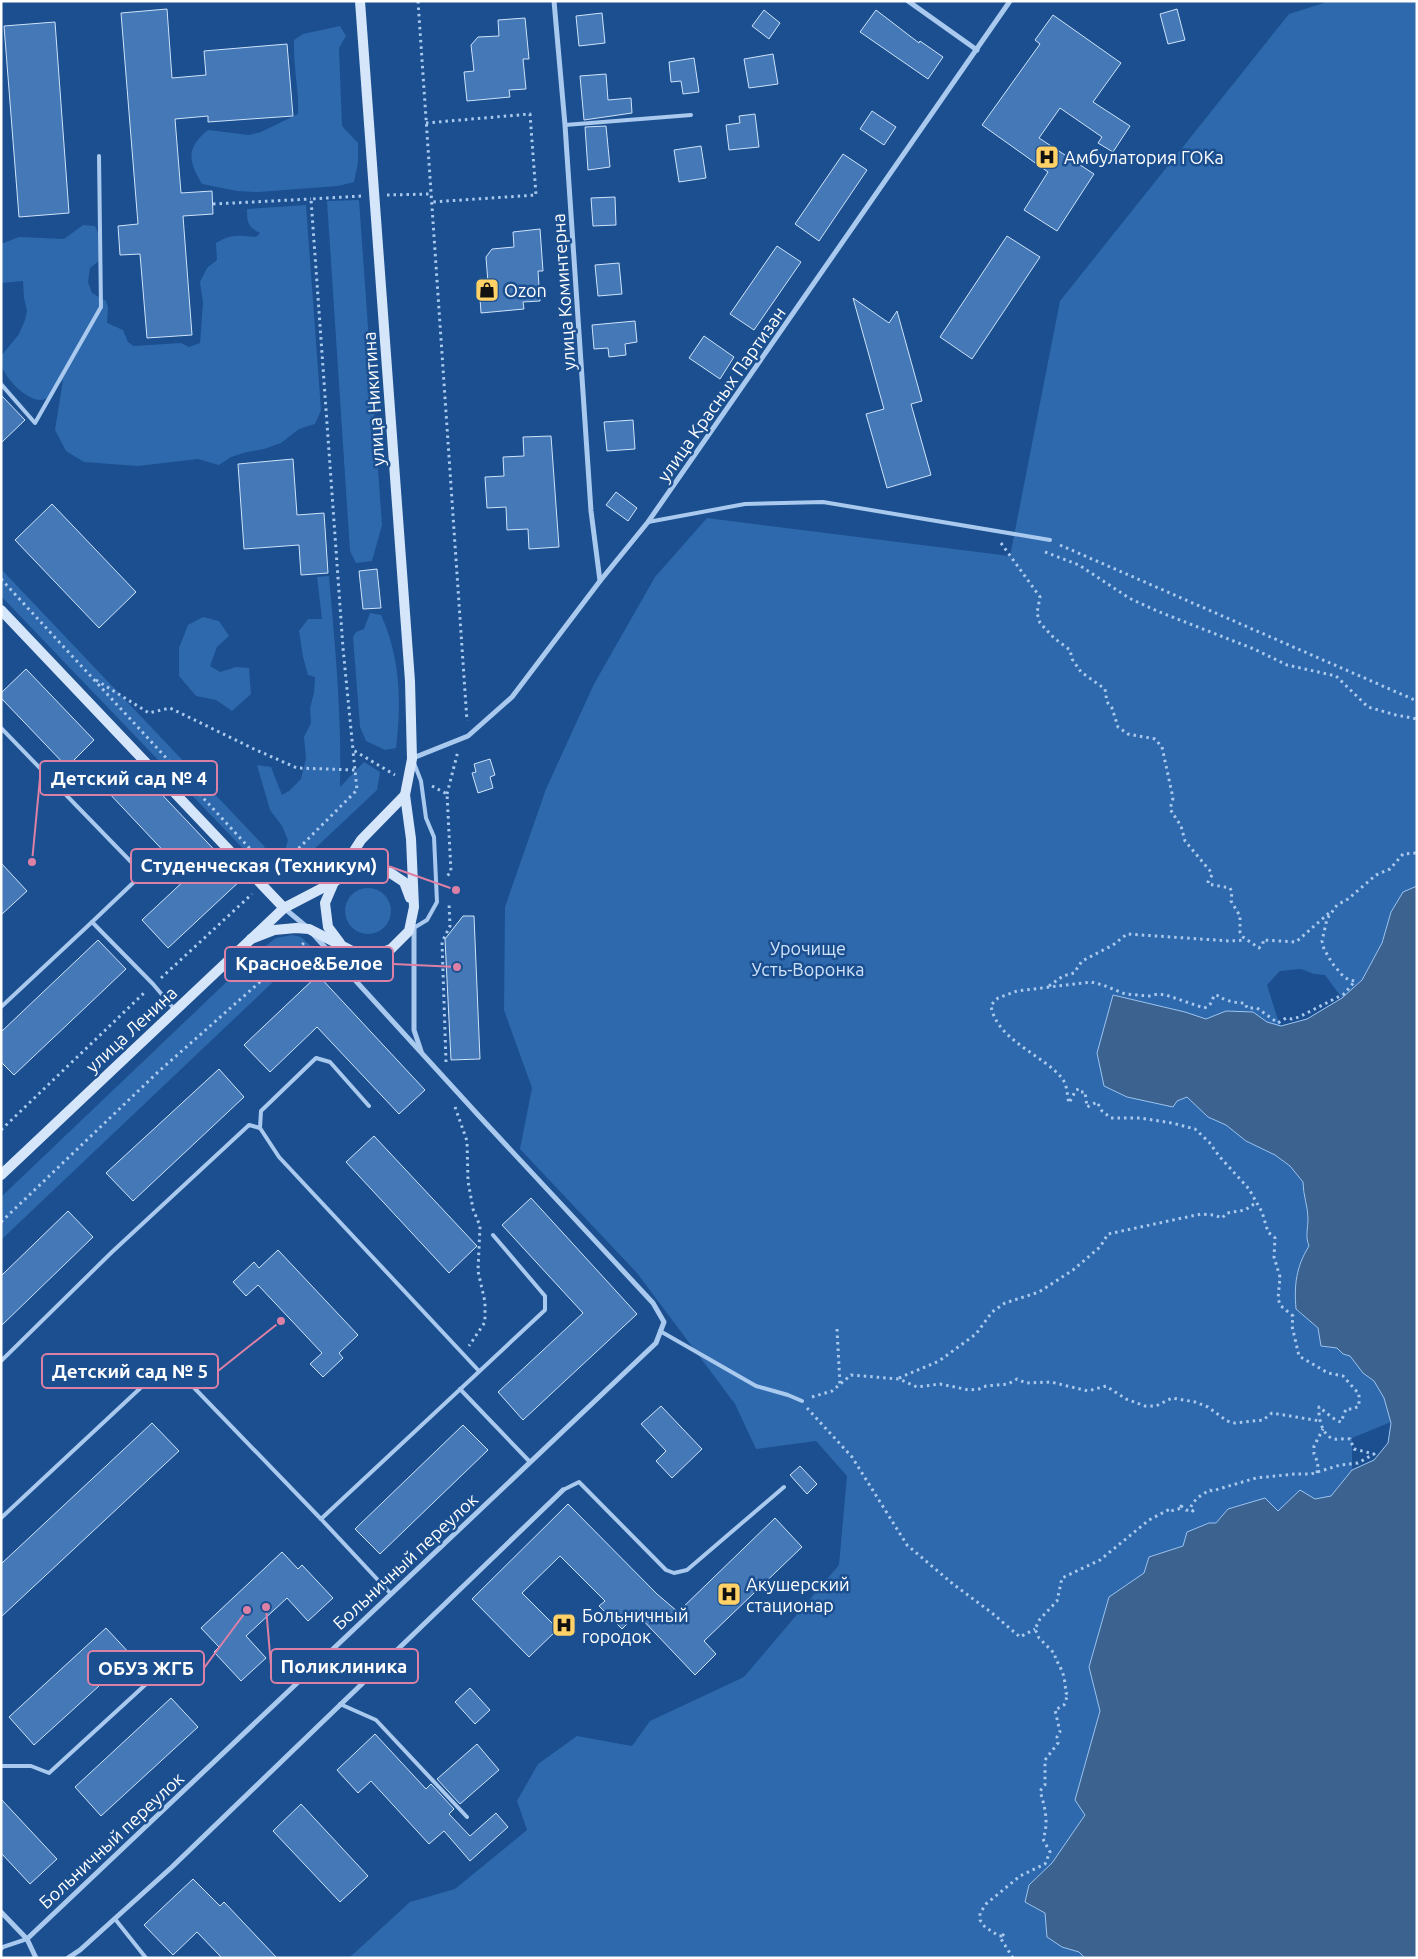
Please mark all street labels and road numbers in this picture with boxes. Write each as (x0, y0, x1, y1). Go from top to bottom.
street label: улица Коминтерна (548, 213, 578, 371)
street label: улица Красных Партизан (653, 303, 789, 485)
street label: улица Никитина (358, 331, 388, 467)
street label: улица Ленина (81, 982, 181, 1076)
street label: Больничный переулок (329, 1489, 481, 1633)
street label: Больничный переулок (35, 1768, 187, 1912)

